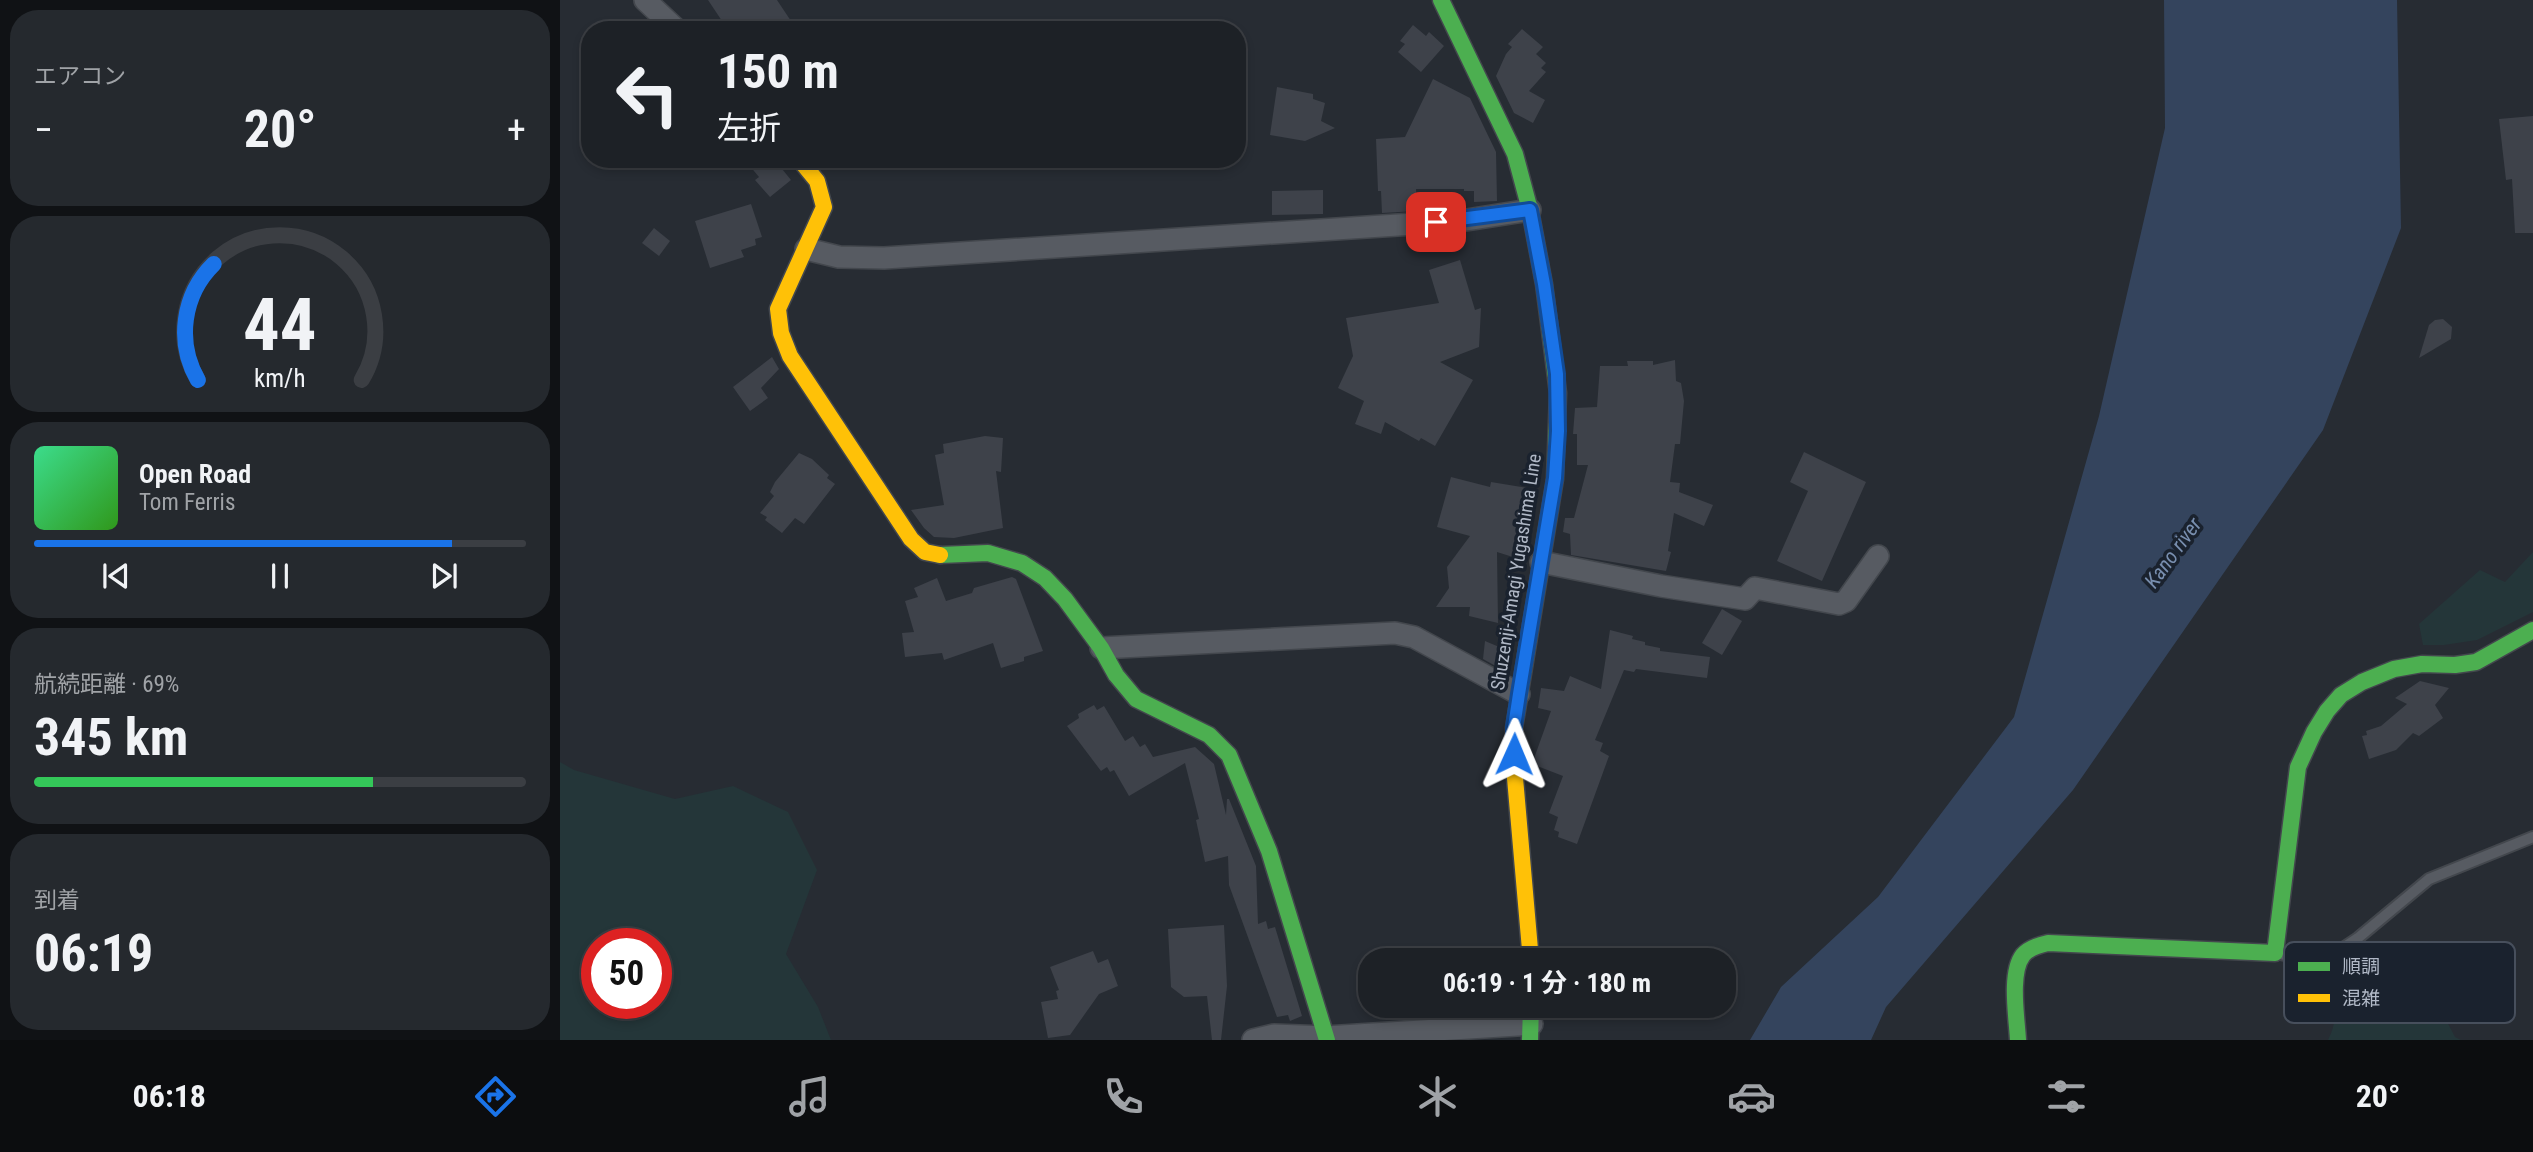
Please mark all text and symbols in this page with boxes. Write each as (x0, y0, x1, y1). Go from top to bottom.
text: 150 m (717, 43, 839, 100)
icon: left (602, 49, 693, 140)
text: エアコン (34, 63, 126, 90)
text: 20° (244, 99, 316, 160)
text: − (34, 108, 53, 152)
text: + (507, 108, 526, 152)
text: 左折 (717, 109, 781, 147)
pin (1406, 192, 1466, 252)
icon: arrive (1417, 203, 1455, 241)
text: 44 (243, 282, 317, 368)
text: km/h (254, 364, 306, 393)
street label: Shuzenji-Amagi Yugashima Line (1486, 452, 1546, 692)
text: Open Road (139, 459, 251, 489)
text: Tom Ferris (139, 489, 235, 516)
water label: Kano river (2140, 513, 2207, 593)
icon: previous (97, 557, 135, 595)
icon: pause (261, 557, 299, 595)
icon: next (425, 557, 463, 595)
text: 航続距離 · 69% (34, 671, 179, 698)
text: 345 km (34, 707, 188, 768)
position arrow (1477, 717, 1551, 791)
text: 到着 (34, 887, 80, 914)
text: 06:19 (34, 923, 153, 984)
speed limit sign: 50 (581, 928, 672, 1019)
legend (2284, 942, 2515, 1023)
text: 順調 (2342, 955, 2380, 978)
text: 06:19 · 1 分 · 180 m (1443, 968, 1651, 998)
text: 混雑 (2342, 987, 2380, 1010)
icon: directions (471, 1072, 520, 1121)
icon: music (785, 1072, 834, 1121)
icon: phone (1099, 1072, 1148, 1121)
icon: climate (1413, 1072, 1462, 1121)
icon: car (1727, 1072, 1776, 1121)
icon: filters (2042, 1072, 2091, 1121)
text: 06:18 (133, 1077, 206, 1115)
text: 20° (2356, 1077, 2400, 1115)

